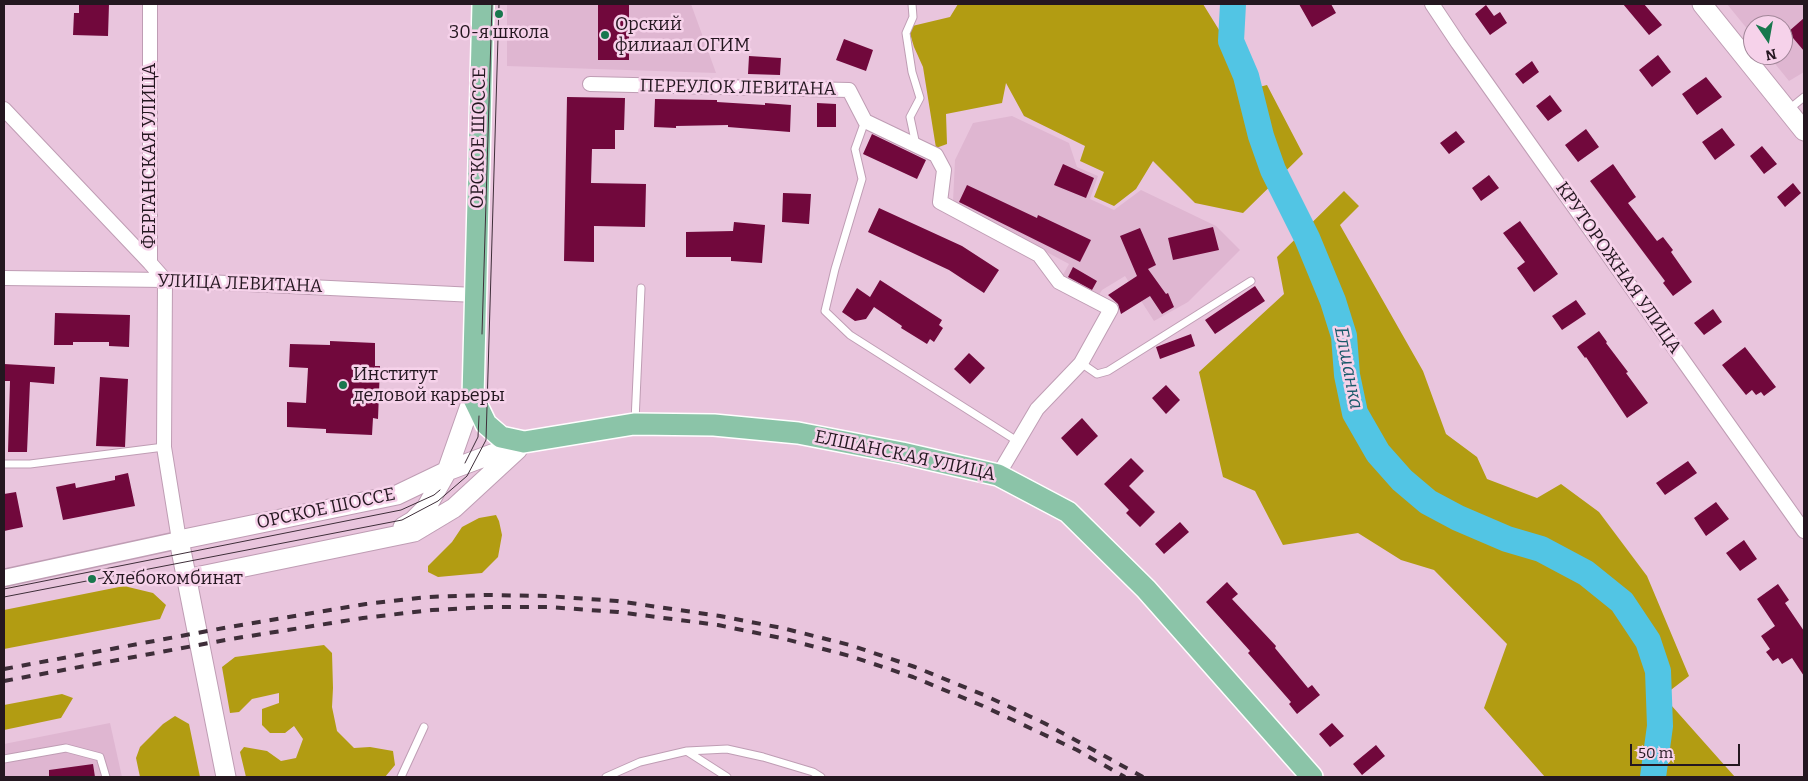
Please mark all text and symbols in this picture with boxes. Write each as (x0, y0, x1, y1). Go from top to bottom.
marker: 30-я школа (493, 8, 505, 20)
place label: Орский филиаал ОГИМ (615, 14, 750, 56)
north arrow (1743, 15, 1793, 65)
place label: 30-я школа (449, 22, 549, 44)
marker: Орский филиаал ОГИМ (599, 29, 611, 41)
text: N (1764, 45, 1778, 64)
street label: ФЕРГАНСКАЯ УЛИЦА (139, 63, 161, 249)
street label: ОРСКОЕ ШОССЕ (467, 67, 491, 209)
street label: ПЕРЕУЛОК ЛЕВИТАНА (640, 75, 836, 101)
street label: КРУТОРОЖНАЯ УЛИЦА (1551, 178, 1685, 358)
street label: УЛИЦА ЛЕВИТАНА (157, 270, 323, 298)
water label: Елшанка (1329, 325, 1367, 411)
place label: Институт деловой карьеры (353, 364, 505, 406)
marker: Институт деловой карьеры (337, 379, 349, 391)
street label: ЕЛШАНСКАЯ УЛИЦА (813, 426, 997, 486)
street label: ОРСКОЕ ШОССЕ (255, 484, 397, 534)
place label: Хлебокомбинат (102, 568, 243, 590)
marker: Хлебокомбинат (86, 573, 98, 585)
scale bar (1633, 734, 1743, 766)
text: 50 m (1638, 744, 1673, 762)

